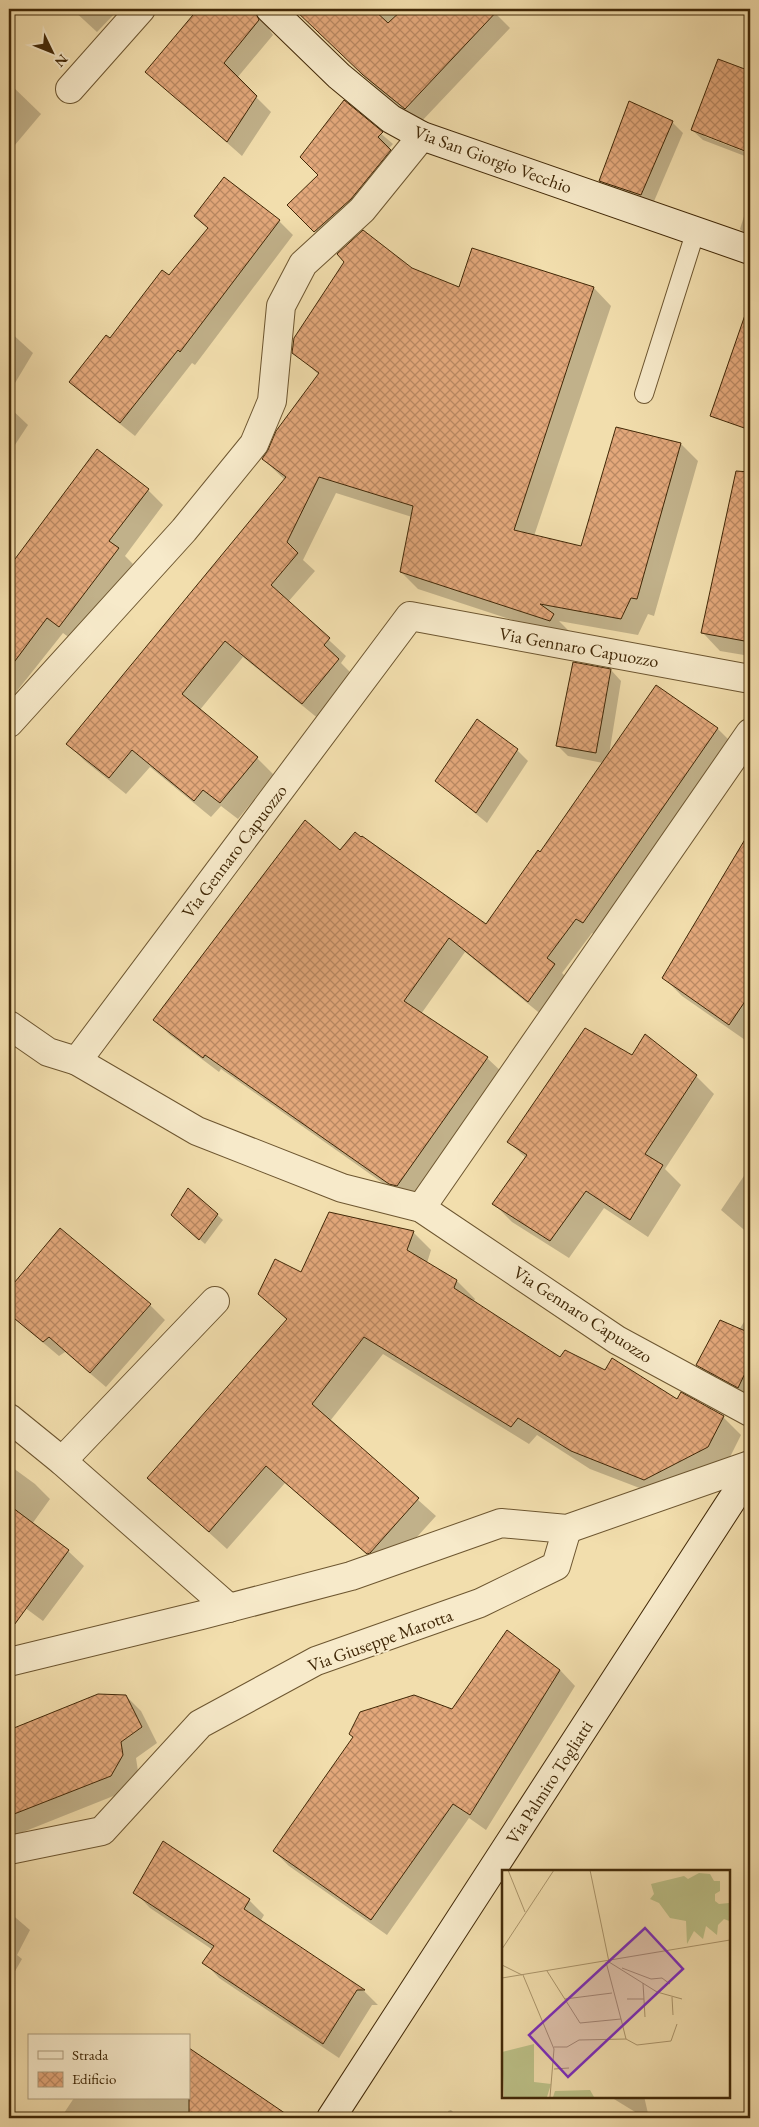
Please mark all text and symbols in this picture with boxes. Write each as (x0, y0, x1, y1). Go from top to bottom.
north arrow (28, 28, 78, 78)
text: N (51, 51, 72, 72)
street label: Via San Giorgio Vecchio (411, 120, 575, 198)
street label: Via Gennaro Capuozzo (497, 622, 661, 672)
street label: Via Gennaro Capuozzo (176, 779, 292, 922)
street label: Via Gennaro Capuozzo (509, 1260, 657, 1368)
street label: Via Giuseppe Marotta (304, 1603, 456, 1677)
street label: Via Palmiro Togliatti (500, 1715, 598, 1848)
inset map (502, 1870, 729, 2097)
legend (28, 2034, 190, 2100)
text: Strada (72, 2045, 108, 2064)
text: Edificio (72, 2069, 116, 2088)

